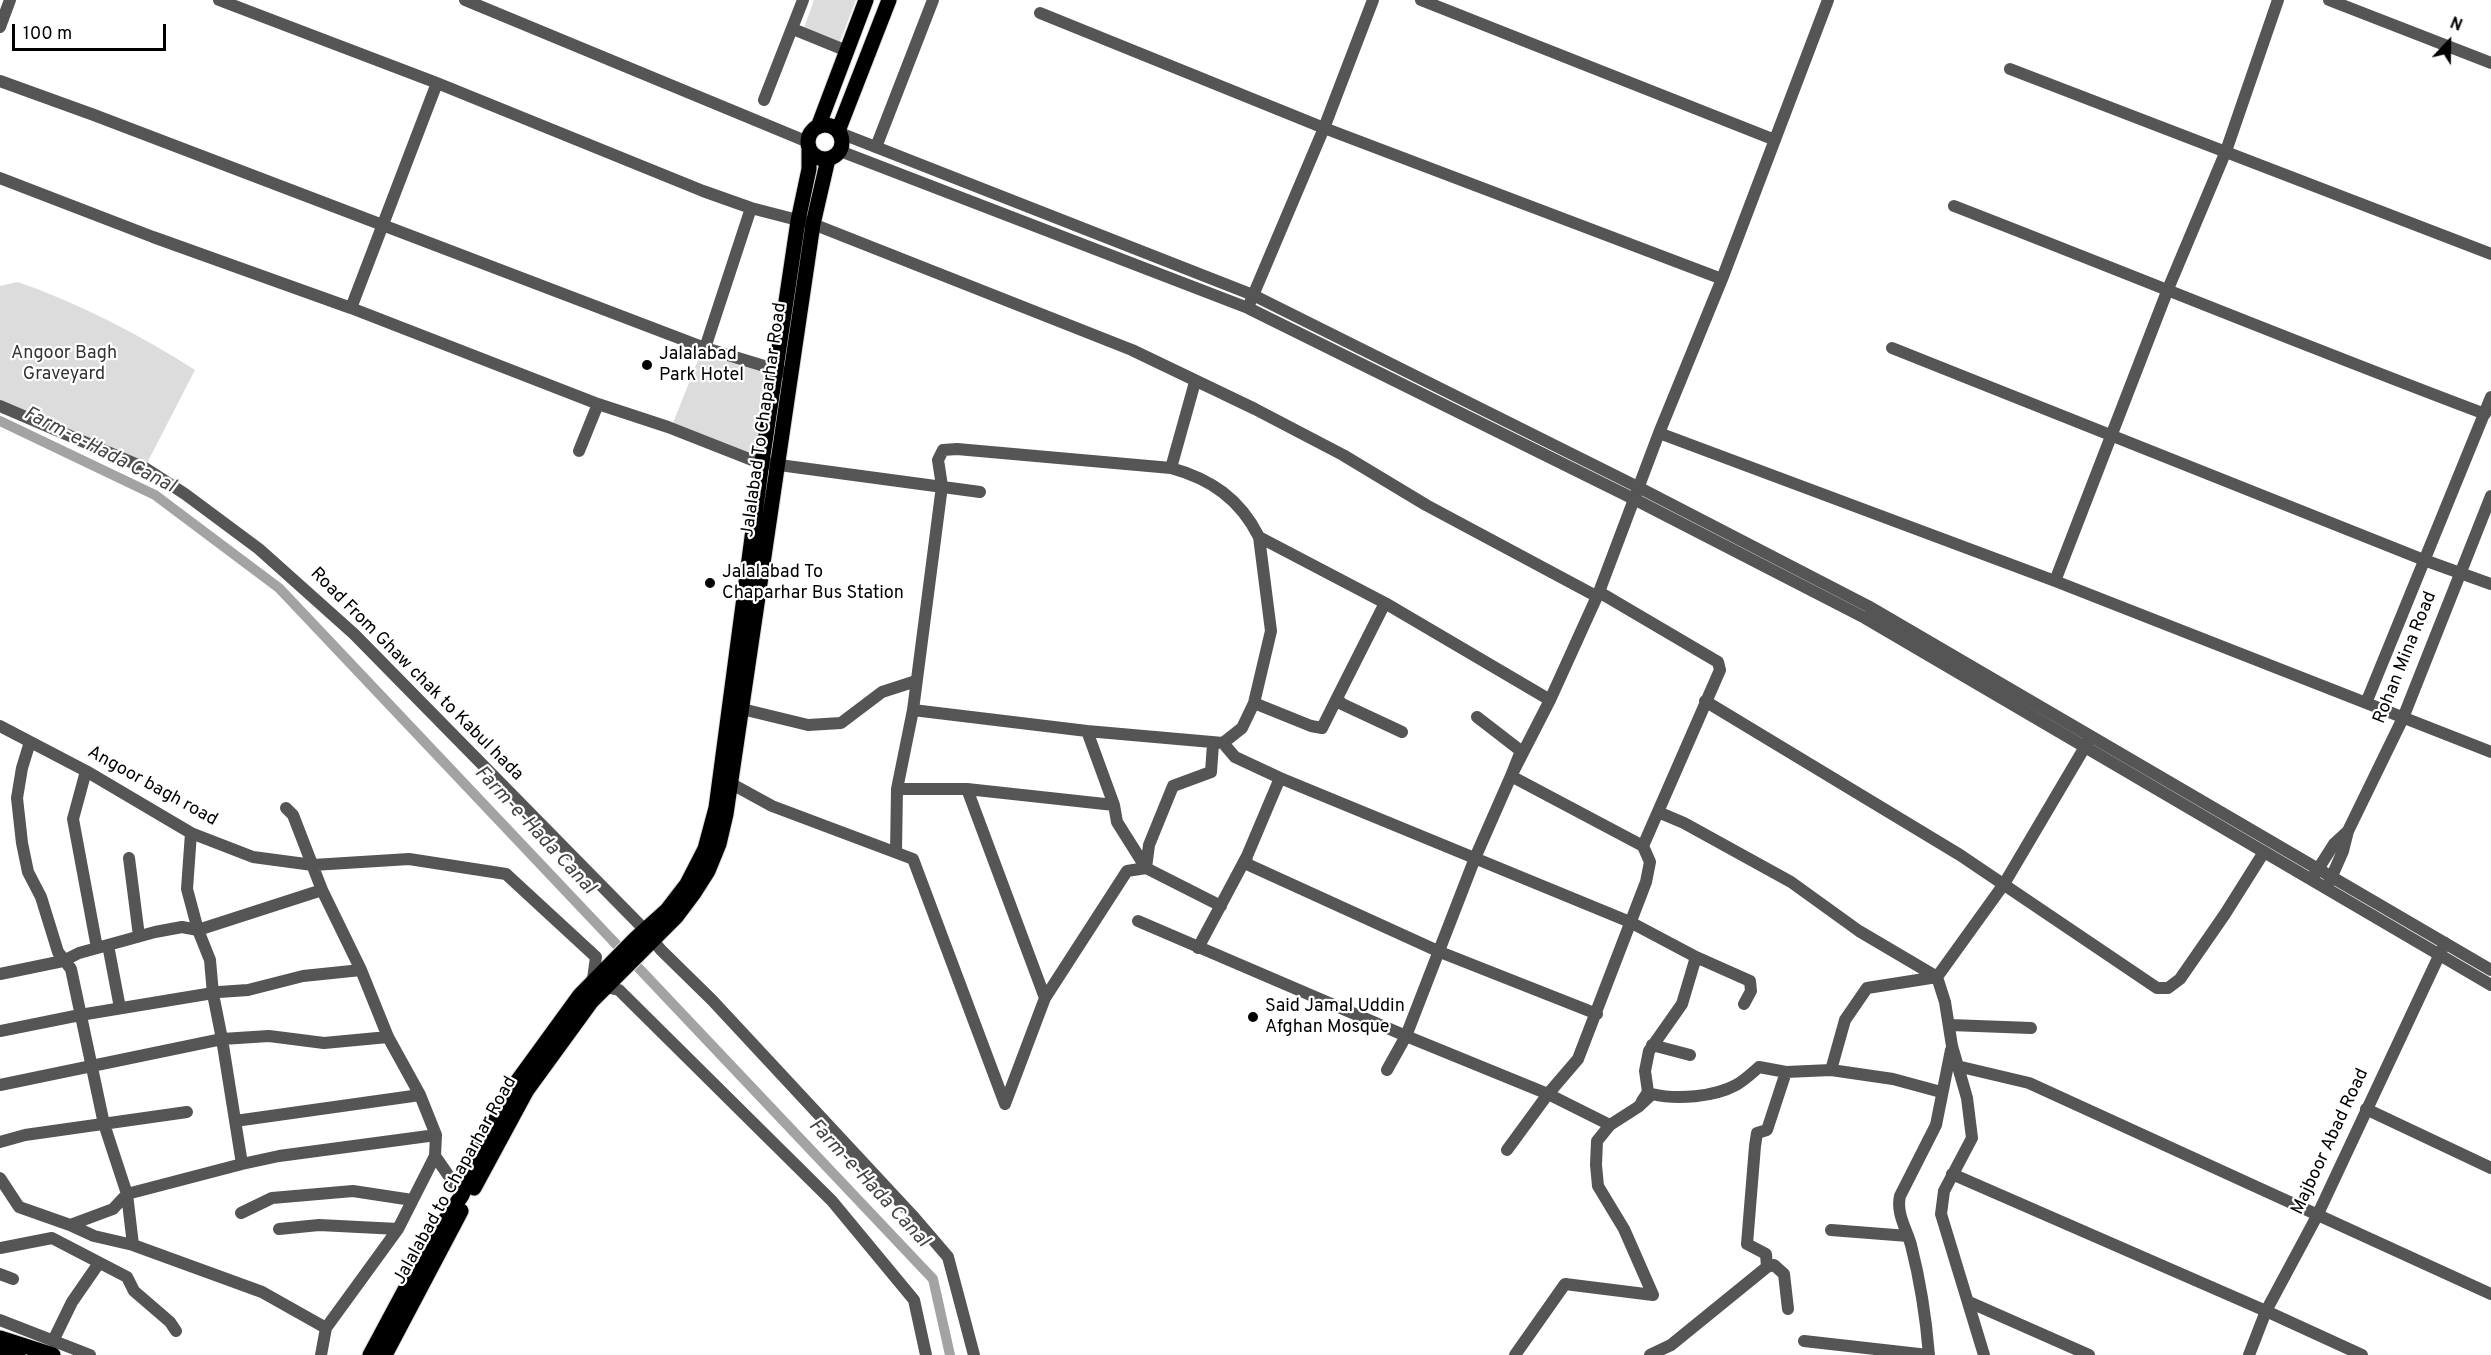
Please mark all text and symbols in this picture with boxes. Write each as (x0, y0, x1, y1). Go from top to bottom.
scale bar (15, 12, 170, 50)
north arrow (2419, 12, 2479, 72)
text: N (2447, 14, 2465, 37)
text: 100 m (23, 23, 72, 46)
street label: Jalalabad To Chaparhar Road (738, 301, 792, 539)
park label: Angoor Bagh Graveyard (11, 343, 117, 386)
place label: Jalalabad Park Hotel (659, 344, 744, 386)
marker: Jalalabad Park Hotel (640, 358, 654, 372)
water label: Farm-e-Hada Canal (19, 402, 179, 500)
place label: Jalalabad To Chaparhar Bus Station (722, 562, 904, 604)
street label: Road From Ghaw chak to Kabul hada (305, 564, 527, 786)
marker: Jalalabad To Chaparhar Bus Station (703, 576, 717, 590)
street label: Rohan Mina Road (2370, 589, 2442, 727)
street label: Angoor bagh road (83, 742, 221, 832)
water label: Farm-e-Hada Canal (468, 762, 600, 900)
place label: Said Jamal Uddin Afghan Mosque (1265, 996, 1405, 1038)
marker: Said Jamal Uddin Afghan Mosque (1246, 1010, 1260, 1024)
street label: Majboor Abad Road (2288, 1065, 2374, 1219)
street label: Jalalabad to Chaparhar Road (390, 1073, 522, 1289)
water label: Farm-e-Hada Canal (802, 1115, 934, 1253)

